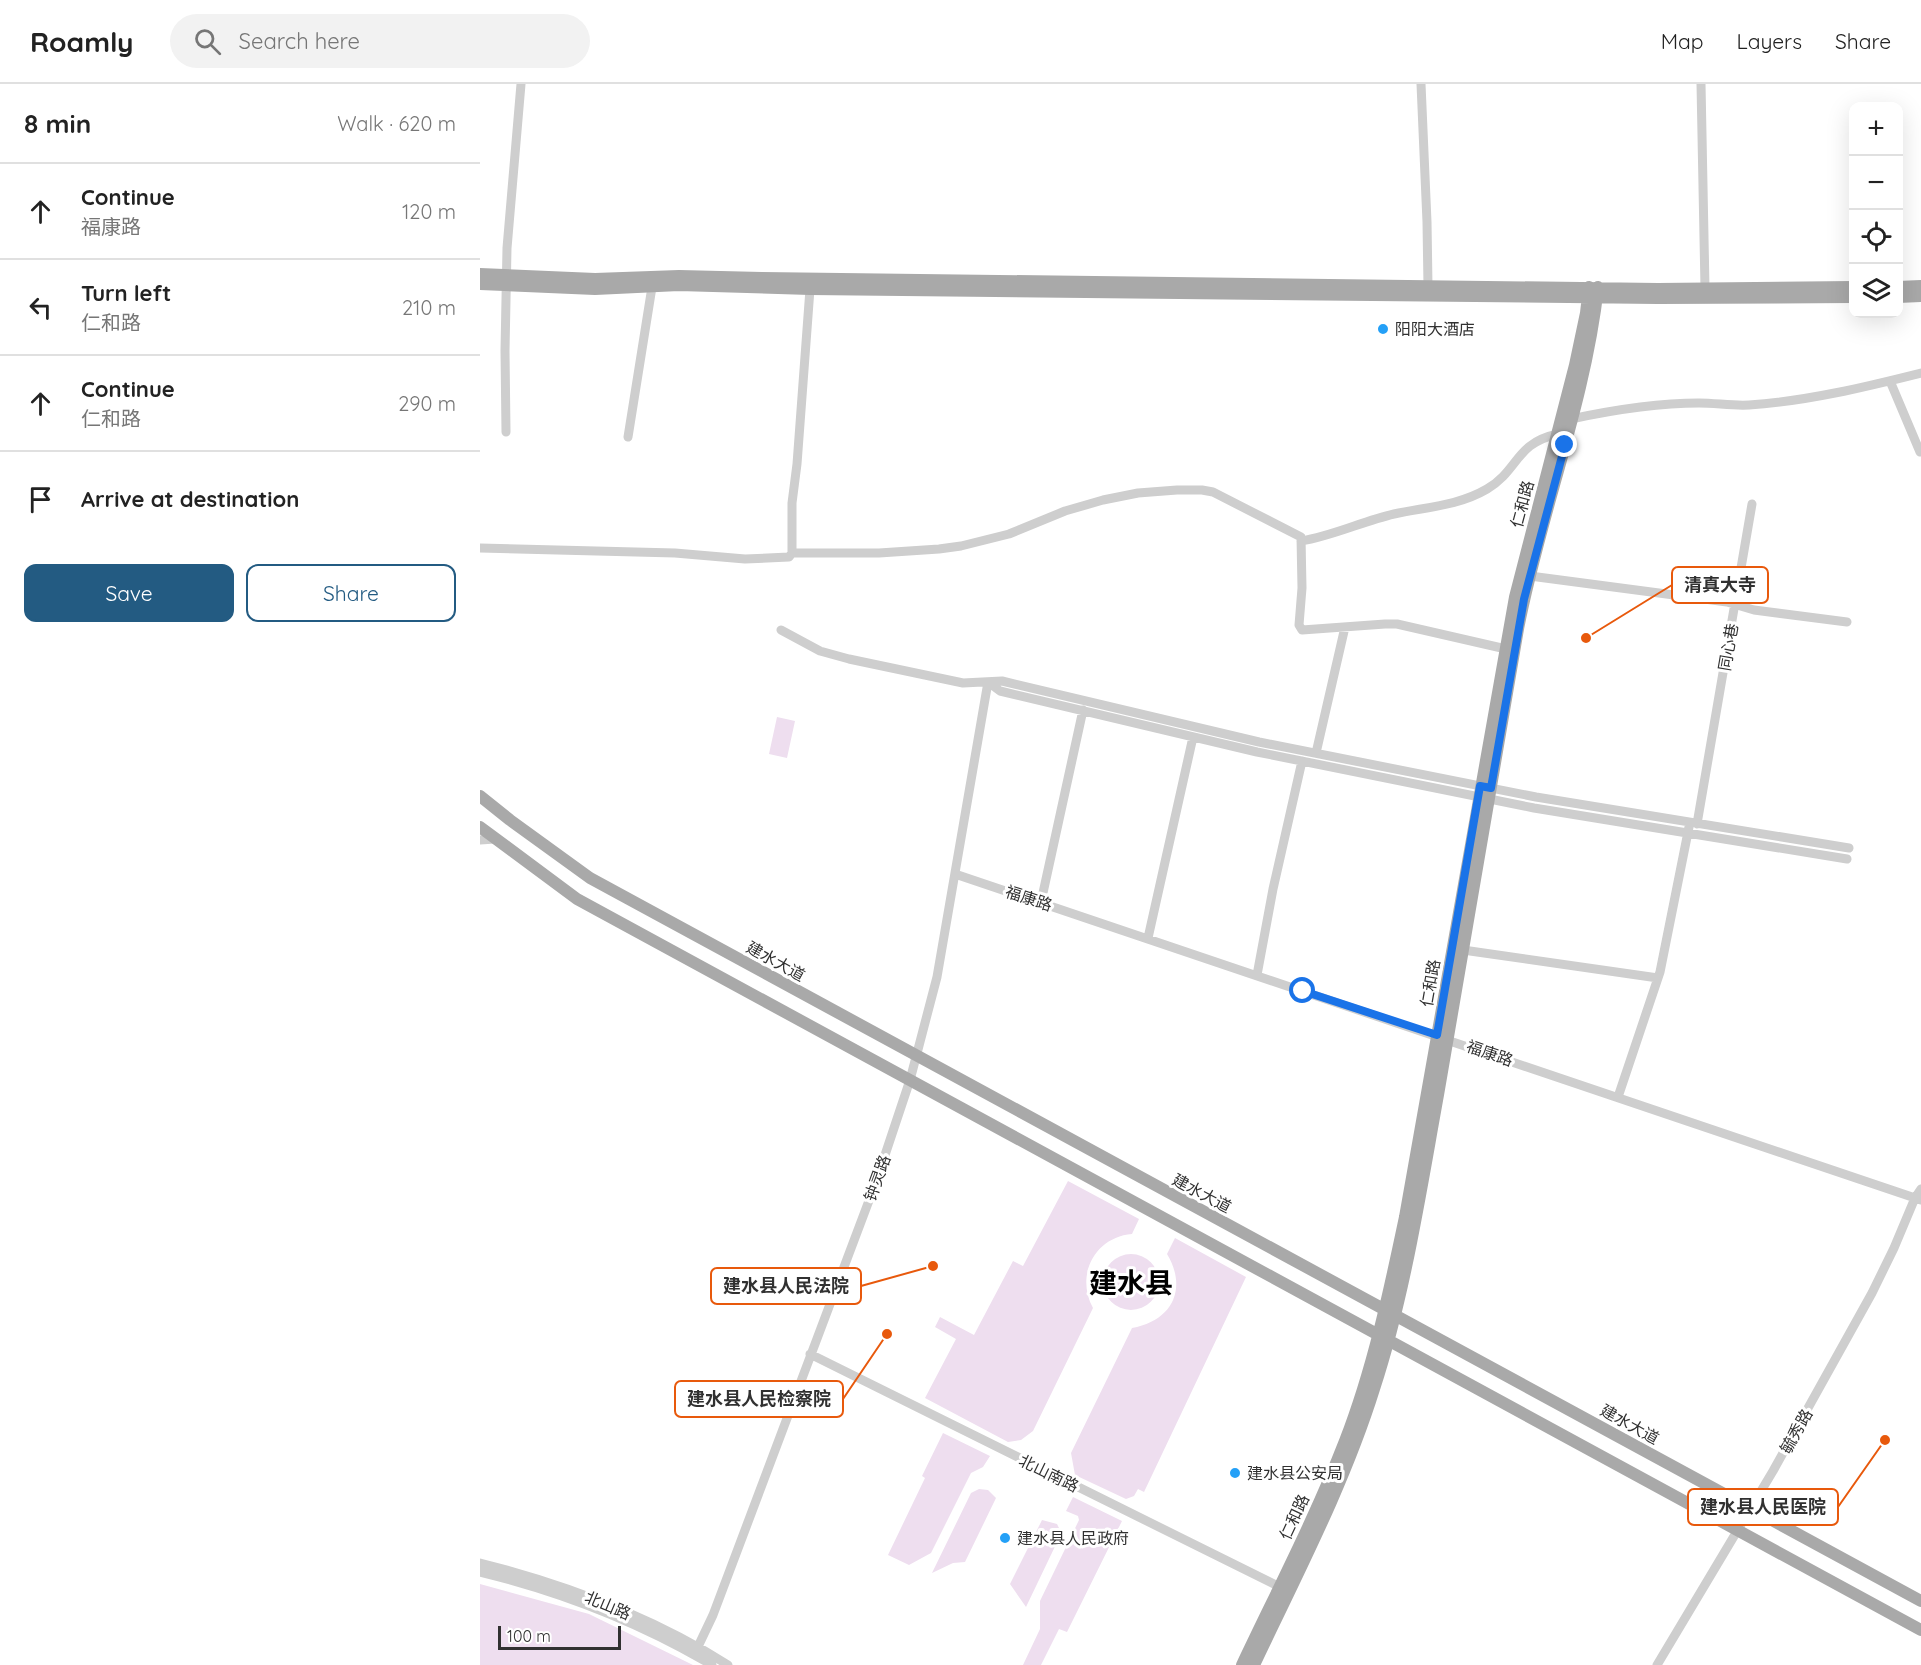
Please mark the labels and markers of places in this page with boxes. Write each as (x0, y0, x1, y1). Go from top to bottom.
place label: 阳阳大酒店 (1395, 319, 1475, 339)
marker: 阳阳大酒店 (1376, 322, 1390, 336)
callout: 清真大寺 (1672, 567, 1768, 603)
callout: 建水县人民法院 (711, 1268, 861, 1304)
callout: 建水县人民检察院 (675, 1381, 843, 1417)
place label: 建水县公安局 (1247, 1463, 1343, 1483)
marker: 建水县公安局 (1228, 1466, 1242, 1480)
callout: 建水县人民医院 (1688, 1489, 1838, 1525)
place label: 建水县人民政府 (1017, 1528, 1129, 1548)
marker: 建水县人民政府 (998, 1531, 1012, 1545)

